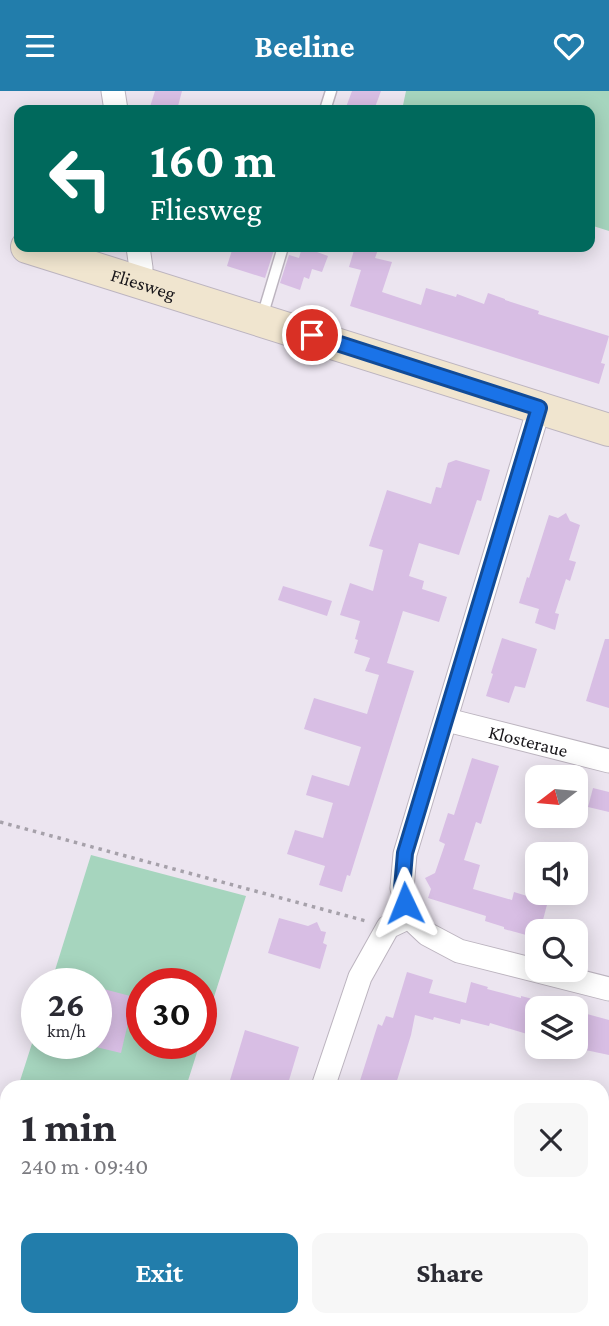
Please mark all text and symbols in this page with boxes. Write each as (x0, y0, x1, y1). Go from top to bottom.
icon: menu (21, 27, 59, 65)
icon: heart (550, 27, 588, 65)
text: Beeline (254, 28, 355, 64)
icon: left (35, 133, 126, 224)
text: 160 m (150, 133, 276, 188)
text: Fliesweg (150, 191, 262, 227)
street label: Fliesweg (108, 264, 178, 304)
pin (282, 305, 342, 365)
icon: arrive (293, 316, 331, 354)
street label: Klosteraue (486, 721, 570, 761)
north arrow (525, 765, 588, 828)
map controls (525, 765, 588, 1059)
button: sound (525, 842, 588, 905)
position arrow (368, 866, 442, 940)
button: search (525, 919, 588, 982)
speed limit sign: 30 (126, 968, 217, 1059)
text: 26 (48, 985, 85, 1024)
button: layers (525, 996, 588, 1059)
text: km/h (47, 1021, 86, 1041)
text: 1 min (21, 1103, 117, 1150)
button: close (514, 1103, 588, 1177)
text: 240 m · 09:40 (21, 1153, 148, 1179)
button: Exit (21, 1233, 298, 1313)
button: Share (312, 1233, 588, 1313)

